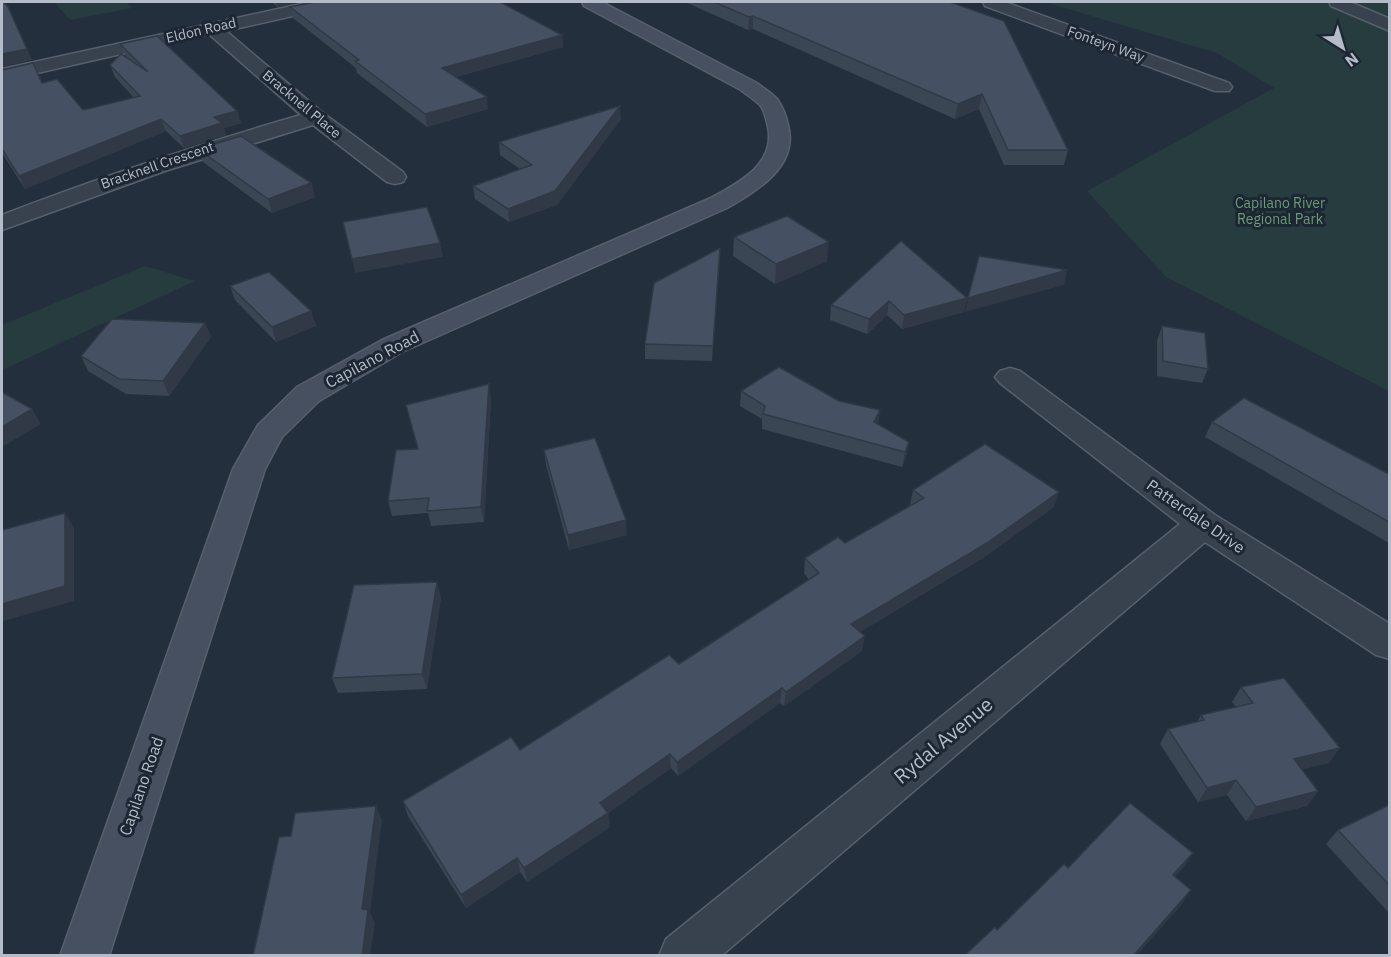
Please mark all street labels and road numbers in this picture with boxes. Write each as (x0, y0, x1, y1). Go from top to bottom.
street label: Eldon Road (164, 13, 238, 47)
street label: Fonteyn Way (1065, 22, 1147, 66)
street label: Bracknell Place (259, 66, 345, 142)
street label: Bracknell Crescent (98, 137, 216, 193)
street label: Capilano Road (322, 326, 422, 392)
street label: Patterdale Drive (1143, 475, 1249, 557)
street label: Rydal Avenue (888, 690, 998, 789)
street label: Capilano Road (115, 734, 167, 838)

